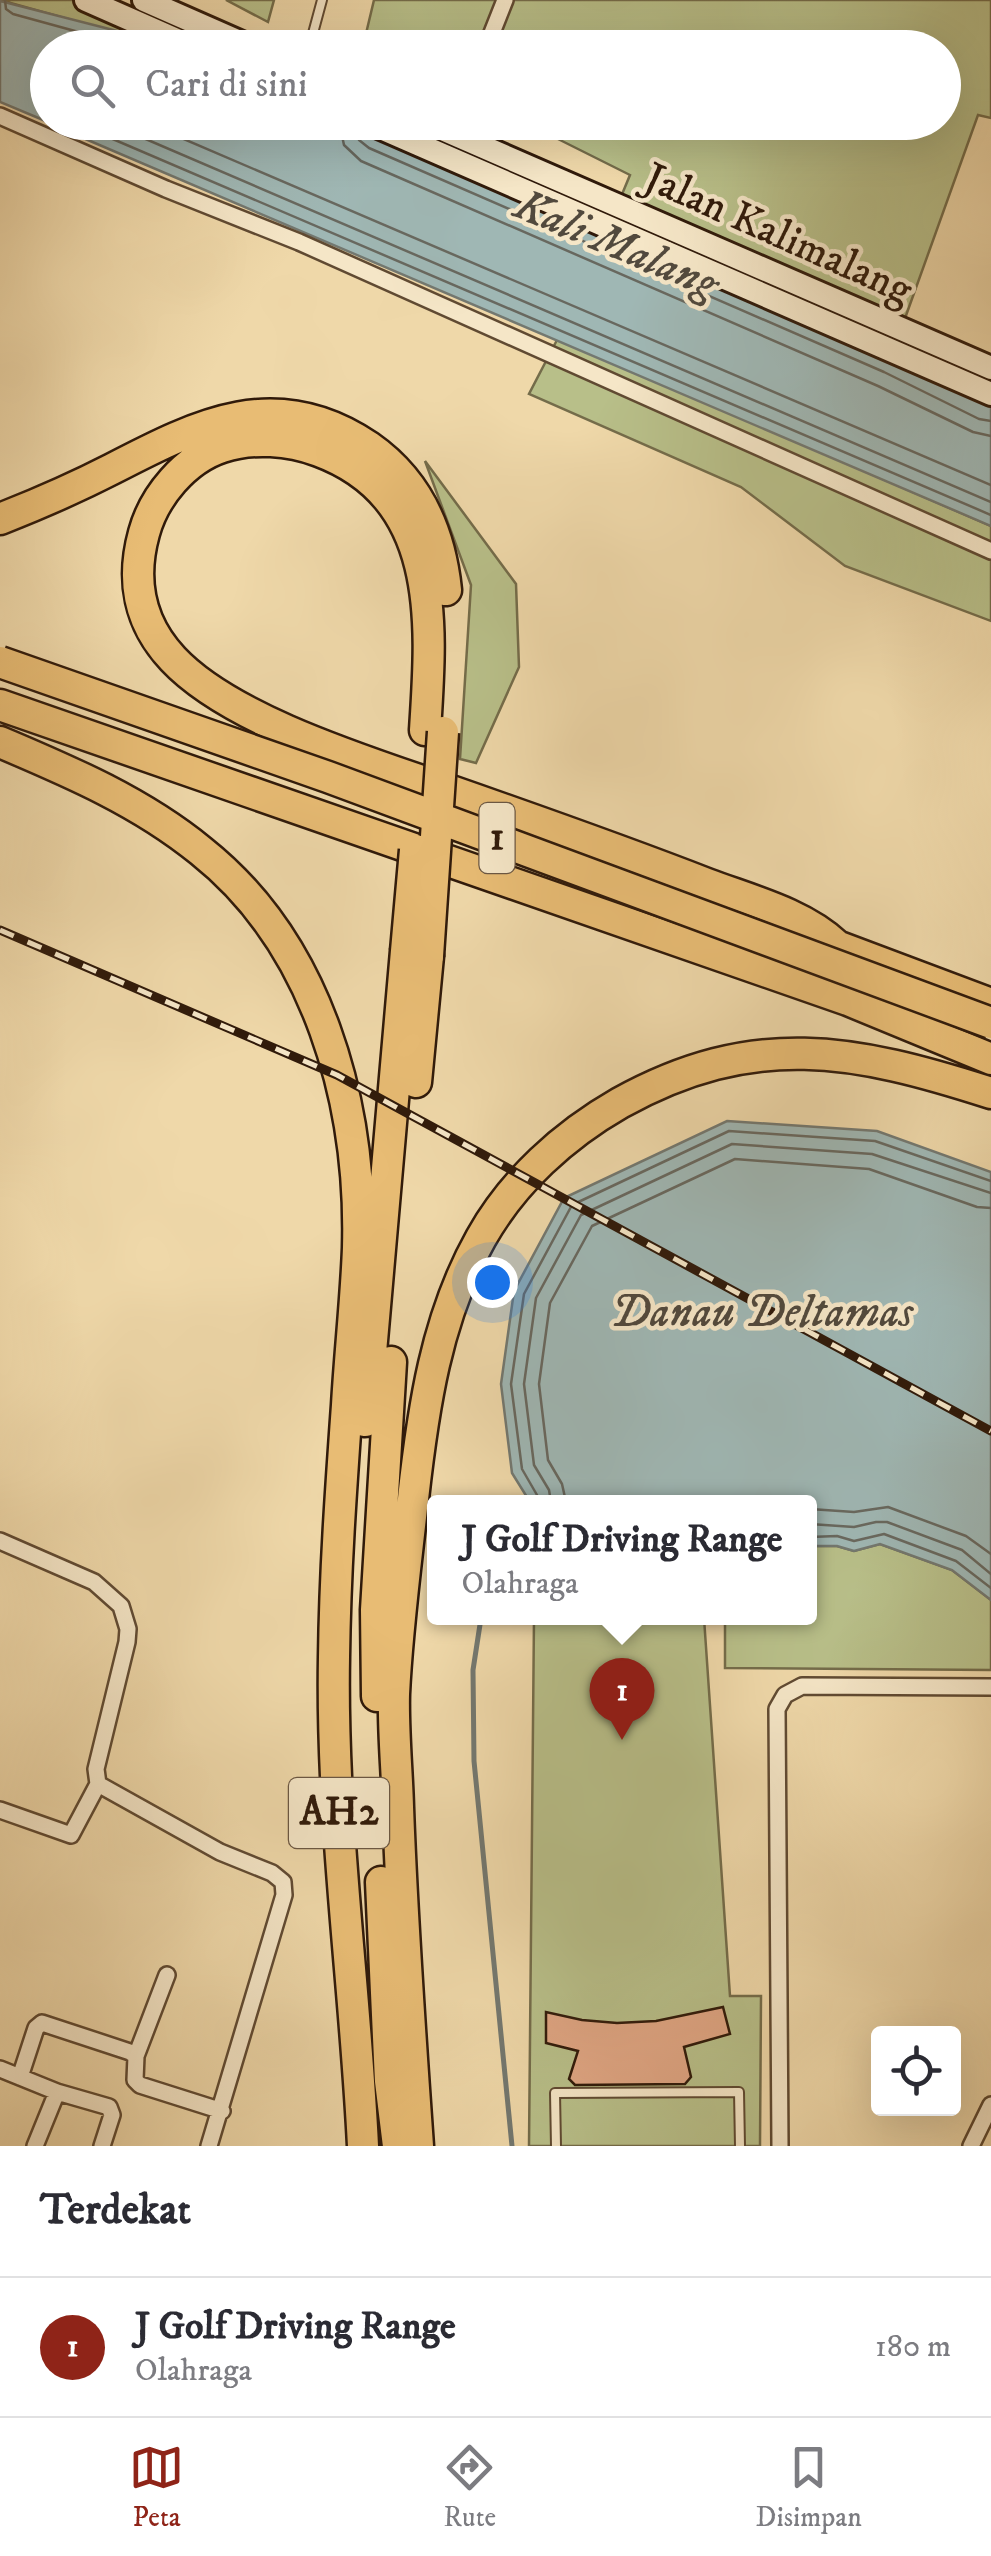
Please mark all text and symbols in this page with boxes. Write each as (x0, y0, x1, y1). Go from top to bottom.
search box (30, 30, 961, 140)
icon: search (65, 58, 120, 113)
text: Cari di sini (145, 61, 308, 109)
street label: Jalan Kalimalang (632, 151, 921, 318)
water label: Kali Malang (504, 176, 730, 314)
road number: 1 (480, 803, 514, 873)
your location (467, 1257, 518, 1308)
water label: Danau Deltamas (611, 1285, 915, 1341)
popup (427, 1495, 817, 1625)
text: J Golf Driving Range (462, 1516, 782, 1564)
text: Olahraga (462, 1564, 579, 1604)
pin: 1 (590, 1658, 654, 1740)
road number: AH2 (289, 1778, 389, 1848)
map controls (871, 2026, 961, 2116)
button: locate (871, 2026, 961, 2116)
text: Terdekat (40, 2185, 191, 2237)
text: J Golf Driving Range (135, 2303, 456, 2351)
text: 1 (67, 2327, 78, 2367)
text: 180 m (875, 2327, 951, 2367)
text: Olahraga (135, 2351, 252, 2391)
tab: Peta (129, 2440, 184, 2535)
tab: Rute (442, 2440, 497, 2535)
tab: Disimpan (756, 2440, 862, 2535)

